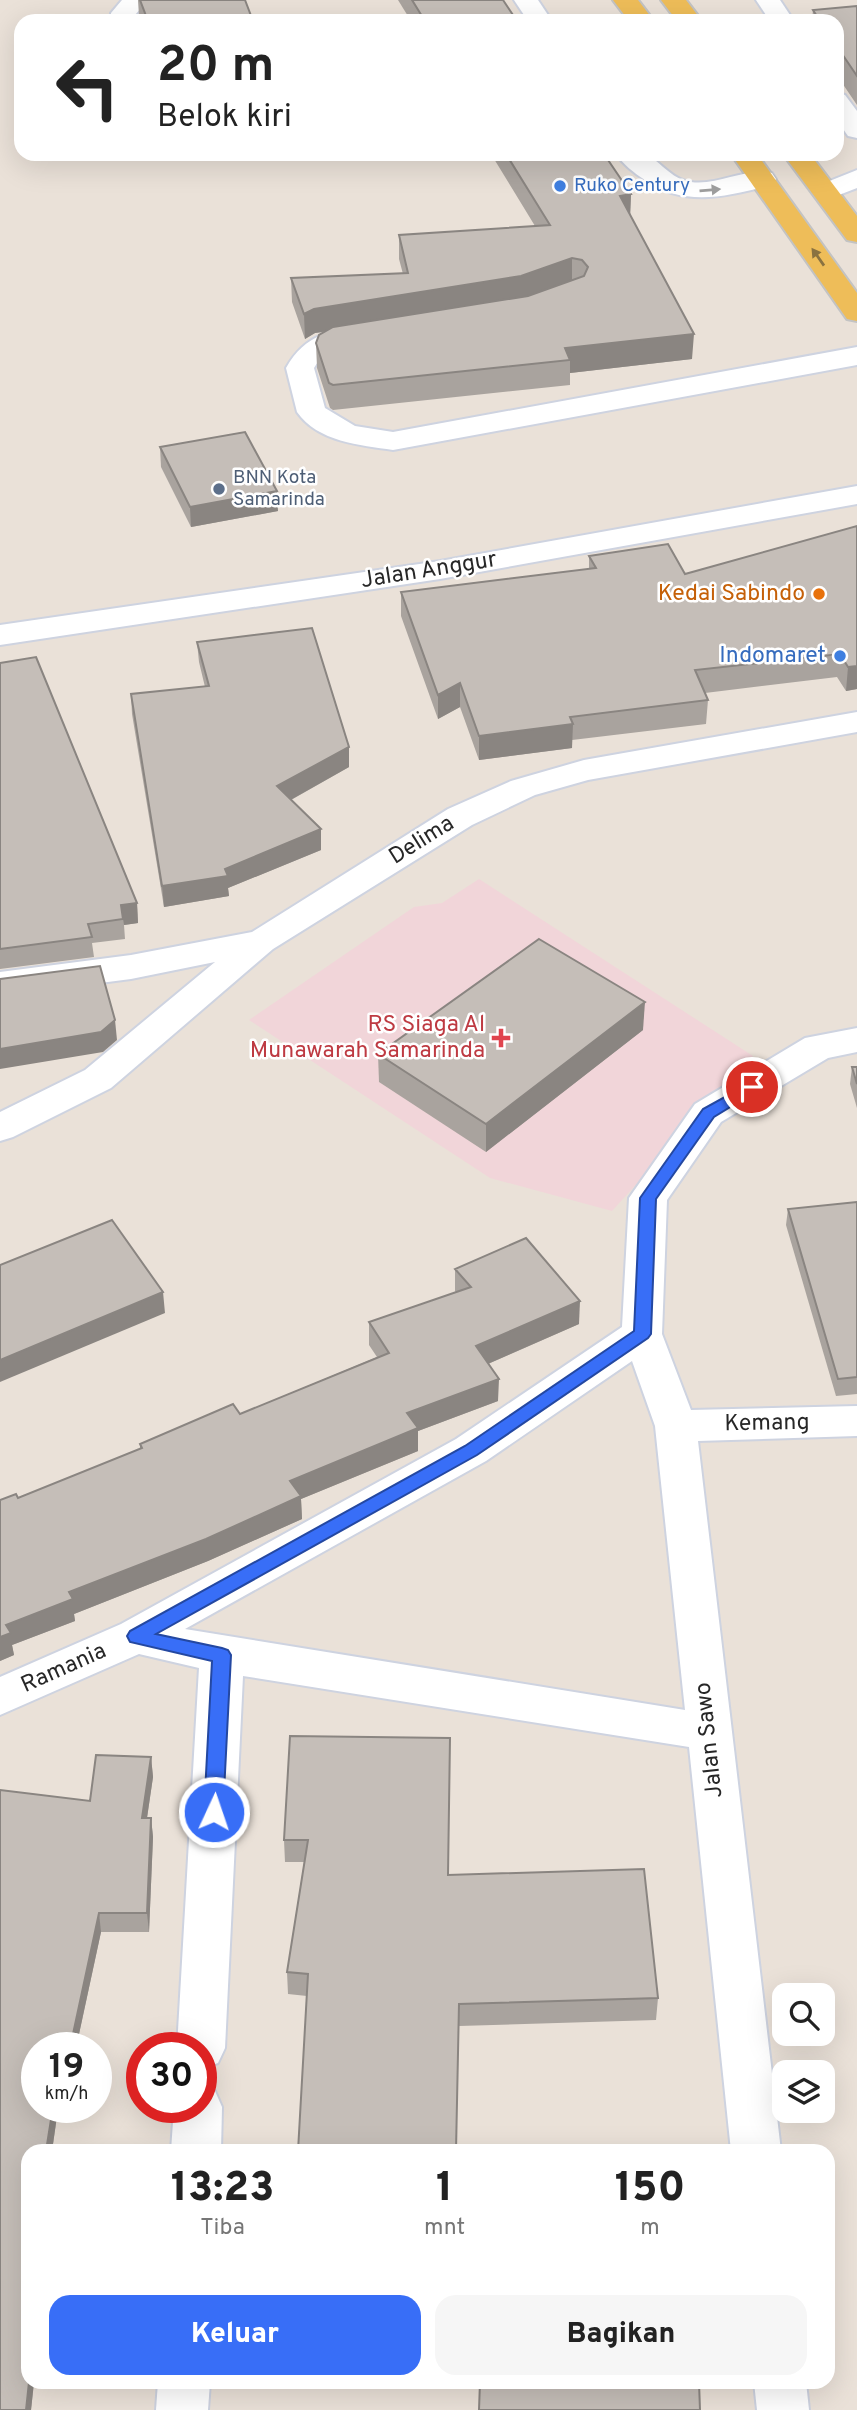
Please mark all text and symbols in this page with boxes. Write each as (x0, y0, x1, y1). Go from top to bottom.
text: 20 m (157, 37, 274, 99)
icon: left (42, 42, 133, 133)
text: Belok kiri (157, 98, 292, 138)
place label: Ruko Century (574, 174, 690, 198)
marker: Ruko Century (552, 178, 568, 194)
one-way arrow (699, 184, 721, 195)
one-way arrow (811, 248, 825, 266)
place label: BNN Kota Samarinda (233, 466, 325, 512)
marker: BNN Kota Samarinda (211, 481, 227, 497)
street label: Jalan Anggur (359, 546, 499, 596)
place label: Kedai Sabindo (658, 580, 805, 609)
marker: Kedai Sabindo (811, 586, 827, 602)
place label: Indomaret (719, 642, 826, 671)
marker: Indomaret (832, 648, 848, 664)
street label: Delima (384, 810, 460, 872)
place label: RS Siaga Al Munawarah Samarinda (250, 1011, 485, 1066)
marker: RS Siaga Al Munawarah Samarinda (491, 1028, 511, 1048)
pin (722, 1057, 782, 1117)
icon: arrive (733, 1068, 771, 1106)
street label: Kemang (724, 1409, 810, 1439)
street label: Ramania (17, 1637, 111, 1701)
street label: Jalan Sawo (690, 1681, 730, 1799)
position arrow (177, 1775, 251, 1849)
map controls (772, 1983, 835, 2123)
button: search (772, 1983, 835, 2046)
speed limit sign: 30 (126, 2032, 217, 2123)
text: 19 (49, 2046, 84, 2090)
button: layers (772, 2060, 835, 2123)
text: km/h (45, 2083, 88, 2106)
text: 13:23 (171, 2163, 274, 2216)
text: 1 (436, 2163, 453, 2216)
text: 150 (615, 2163, 685, 2216)
text: Tiba (200, 2214, 245, 2243)
text: mnt (424, 2214, 465, 2243)
text: m (640, 2214, 660, 2243)
button: Keluar (49, 2295, 421, 2375)
button: Bagikan (435, 2295, 807, 2375)

